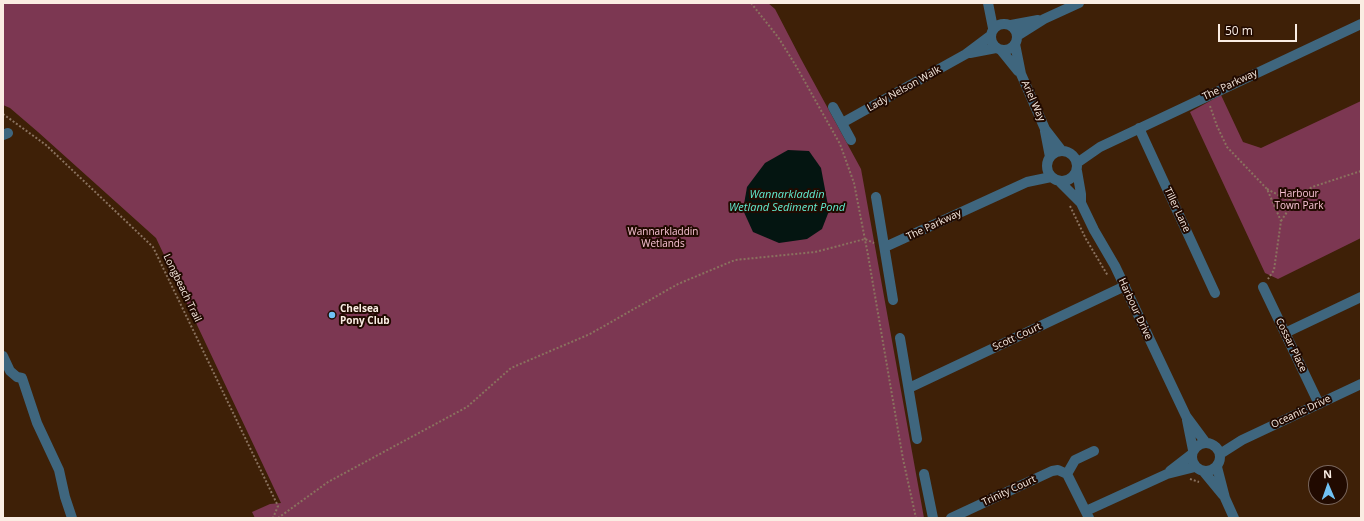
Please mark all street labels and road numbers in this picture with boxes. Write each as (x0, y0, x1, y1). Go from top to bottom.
street label: Lady Nelson Walk (865, 64, 943, 114)
street label: The Parkway (1201, 67, 1259, 103)
street label: Ariel Way (1019, 79, 1047, 123)
street label: Tiller Lane (1161, 186, 1193, 234)
street label: The Parkway (905, 207, 963, 243)
street label: Longbeach Trail (160, 252, 204, 324)
street label: Harbour Drive (1116, 276, 1154, 342)
street label: Cossar Place (1273, 316, 1309, 374)
street label: Scott Court (991, 321, 1043, 353)
street label: Oceanic Drive (1269, 393, 1333, 431)
street label: Trinity Court (980, 473, 1038, 509)

